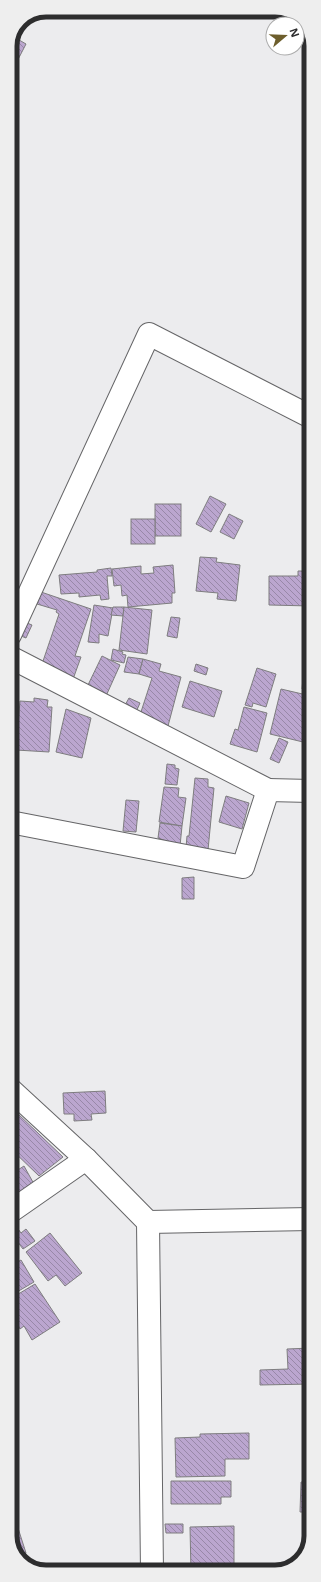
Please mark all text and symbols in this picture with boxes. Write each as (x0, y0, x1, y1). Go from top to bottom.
north arrow (265, 16, 305, 56)
text: N (286, 26, 303, 39)

